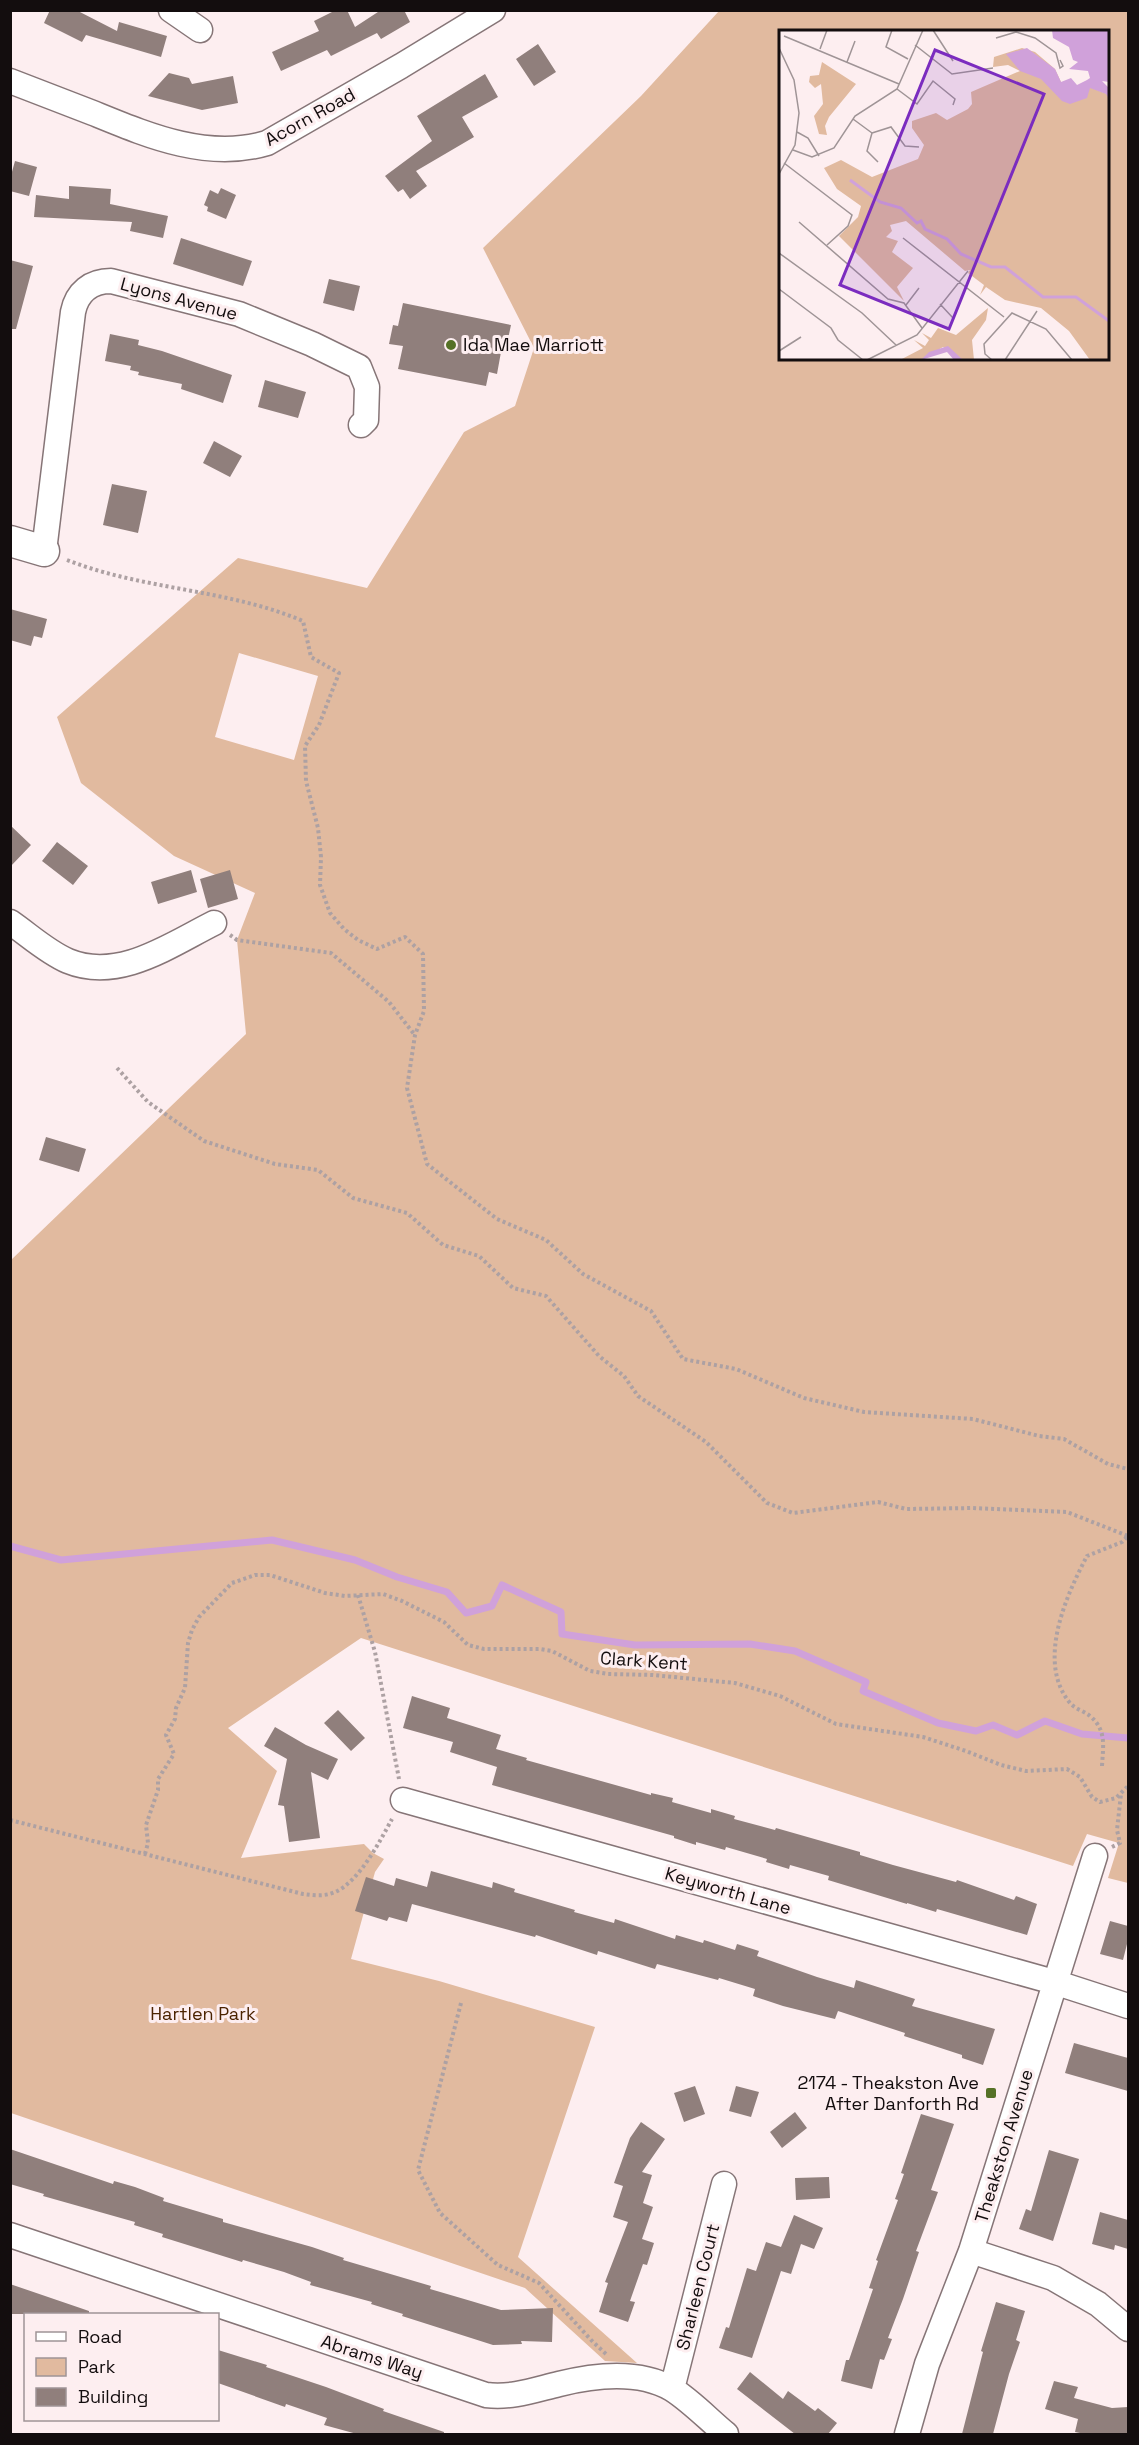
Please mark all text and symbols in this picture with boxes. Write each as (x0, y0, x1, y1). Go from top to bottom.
inset map (779, 30, 1109, 360)
street label: Acorn Road (261, 82, 359, 151)
street label: Lyons Avenue (118, 272, 240, 325)
place label: Ida Mae Marriott (463, 333, 604, 356)
marker: Ida Mae Marriott (444, 338, 458, 352)
street label: Clark Kent (599, 1646, 689, 1675)
street label: Keyworth Lane (662, 1862, 794, 1920)
park label: Hartlen Park (150, 2002, 256, 2025)
street label: Theakston Avenue (969, 2066, 1038, 2225)
place label: 2174 - Theakston Ave After Danforth Rd (797, 2071, 979, 2115)
marker: 2174 - Theakston Ave After Danforth Rd (984, 2086, 998, 2100)
street label: Sharleen Court (671, 2221, 724, 2352)
legend (24, 2313, 219, 2421)
text: Road (78, 2325, 122, 2348)
street label: Abrams Way (318, 2329, 426, 2384)
text: Park (78, 2355, 116, 2378)
text: Building (78, 2385, 148, 2408)

